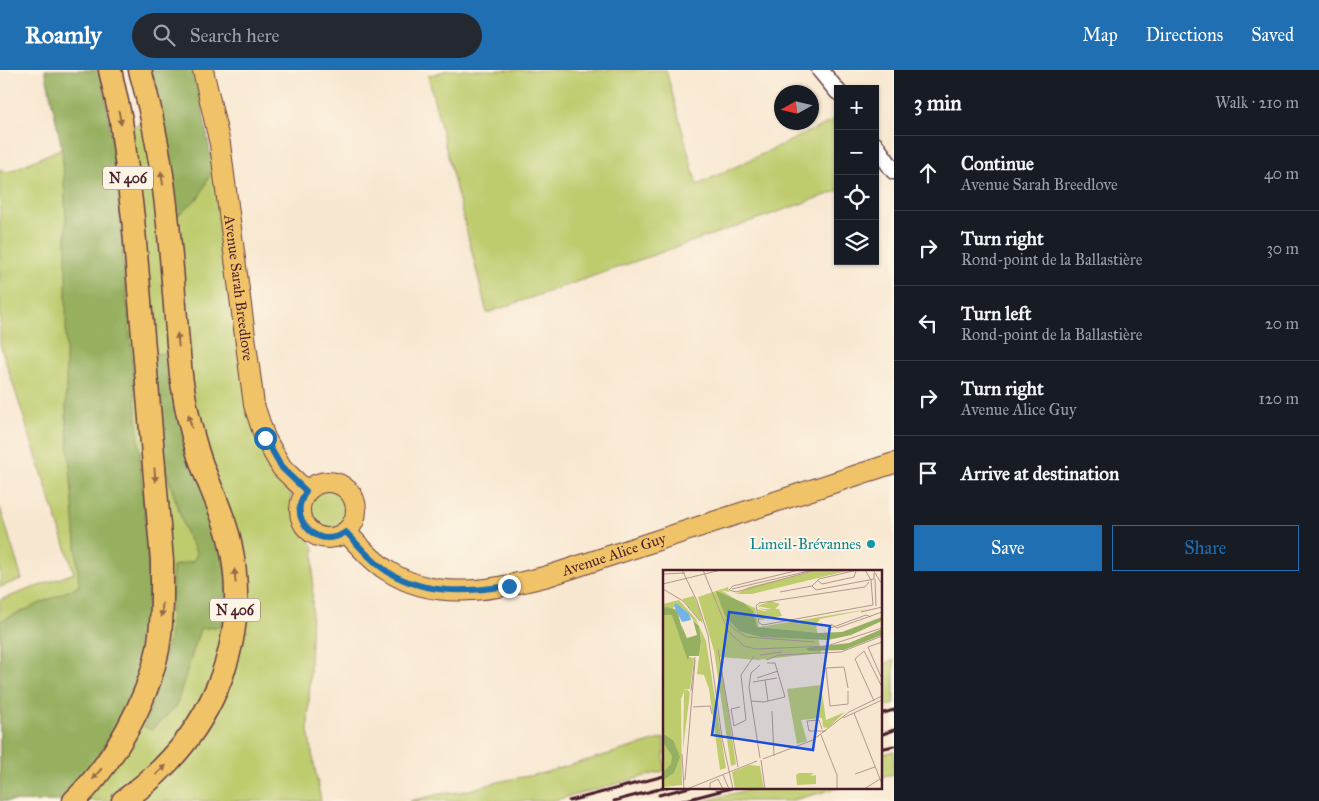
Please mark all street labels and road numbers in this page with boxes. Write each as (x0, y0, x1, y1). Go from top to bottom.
road number: N 406 (103, 166, 153, 190)
street label: Avenue Sarah Breedlove (220, 213, 257, 362)
street label: Avenue Alice Guy (559, 529, 669, 580)
road number: N 406 (210, 598, 260, 622)

